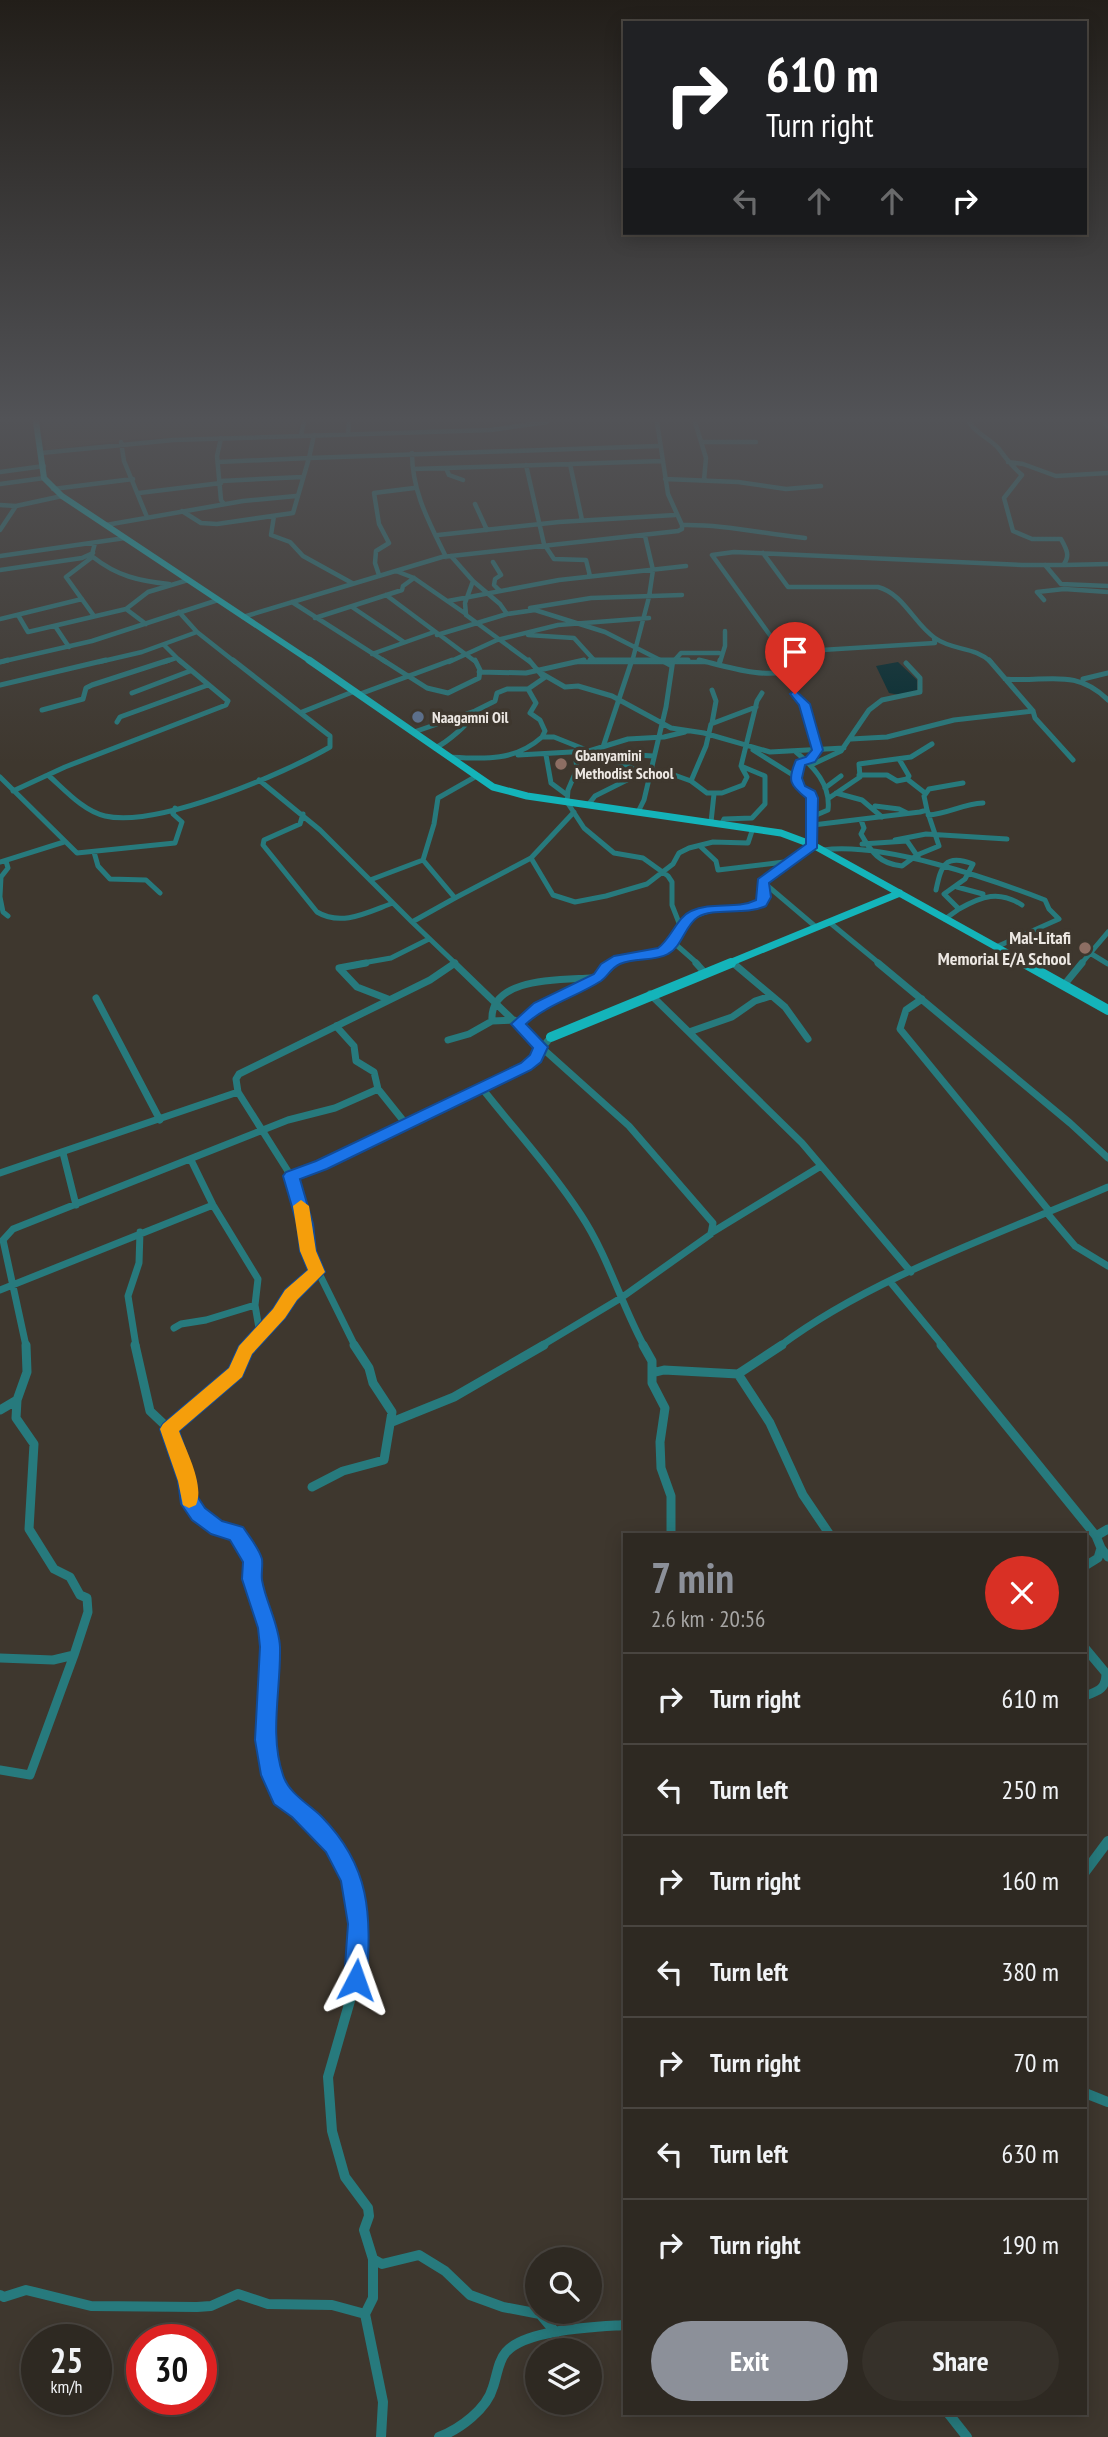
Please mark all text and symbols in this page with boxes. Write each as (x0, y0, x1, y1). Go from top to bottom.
text: 610 m (766, 42, 879, 106)
icon: right (651, 49, 742, 140)
text: Turn right (766, 104, 874, 146)
icon: left (727, 182, 765, 220)
icon: ahead (800, 182, 838, 220)
icon: ahead (873, 182, 911, 220)
icon: right (946, 182, 984, 220)
pin (765, 622, 825, 694)
icon: arrive (776, 633, 814, 671)
place label: Naagamni Oil (432, 707, 508, 727)
marker: Naagamni Oil (410, 709, 426, 725)
place label: Gbanyamini Methodist School (575, 745, 674, 783)
marker: Gbanyamini Methodist School (553, 756, 569, 772)
place label: Mal-Litafi Memorial E/A School (938, 926, 1072, 970)
marker: Mal-Litafi Memorial E/A School (1077, 940, 1093, 956)
text: 7 min (651, 1550, 734, 1605)
button: close (985, 1556, 1059, 1630)
text: 2.6 km · 20:56 (651, 1604, 765, 1633)
icon: right (651, 1680, 689, 1718)
text: Turn right (710, 1682, 801, 1715)
text: 610 m (1001, 1682, 1059, 1715)
icon: left (651, 1771, 689, 1809)
text: Turn left (710, 1773, 788, 1806)
text: 250 m (1001, 1773, 1059, 1806)
icon: right (651, 1862, 689, 1900)
text: Turn right (710, 1864, 801, 1897)
text: 160 m (1001, 1864, 1059, 1897)
position arrow (319, 1943, 393, 2017)
icon: left (651, 1953, 689, 1991)
text: Turn left (710, 1955, 788, 1988)
text: 380 m (1001, 1955, 1059, 1988)
icon: right (651, 2044, 689, 2082)
text: Turn right (710, 2046, 801, 2079)
text: 70 m (1013, 2046, 1059, 2079)
icon: left (651, 2135, 689, 2173)
text: Turn left (710, 2137, 788, 2170)
text: 630 m (1001, 2137, 1059, 2170)
icon: right (651, 2226, 689, 2264)
text: Turn right (710, 2228, 801, 2261)
text: 190 m (1001, 2228, 1059, 2261)
map controls (525, 2247, 602, 2415)
button: search (525, 2247, 602, 2324)
button: Exit (651, 2321, 848, 2401)
button: Share (862, 2321, 1059, 2401)
speed limit sign: 30 (126, 2324, 217, 2415)
text: 25 (50, 2337, 83, 2383)
button: layers (525, 2338, 602, 2415)
text: km/h (51, 2375, 82, 2398)

